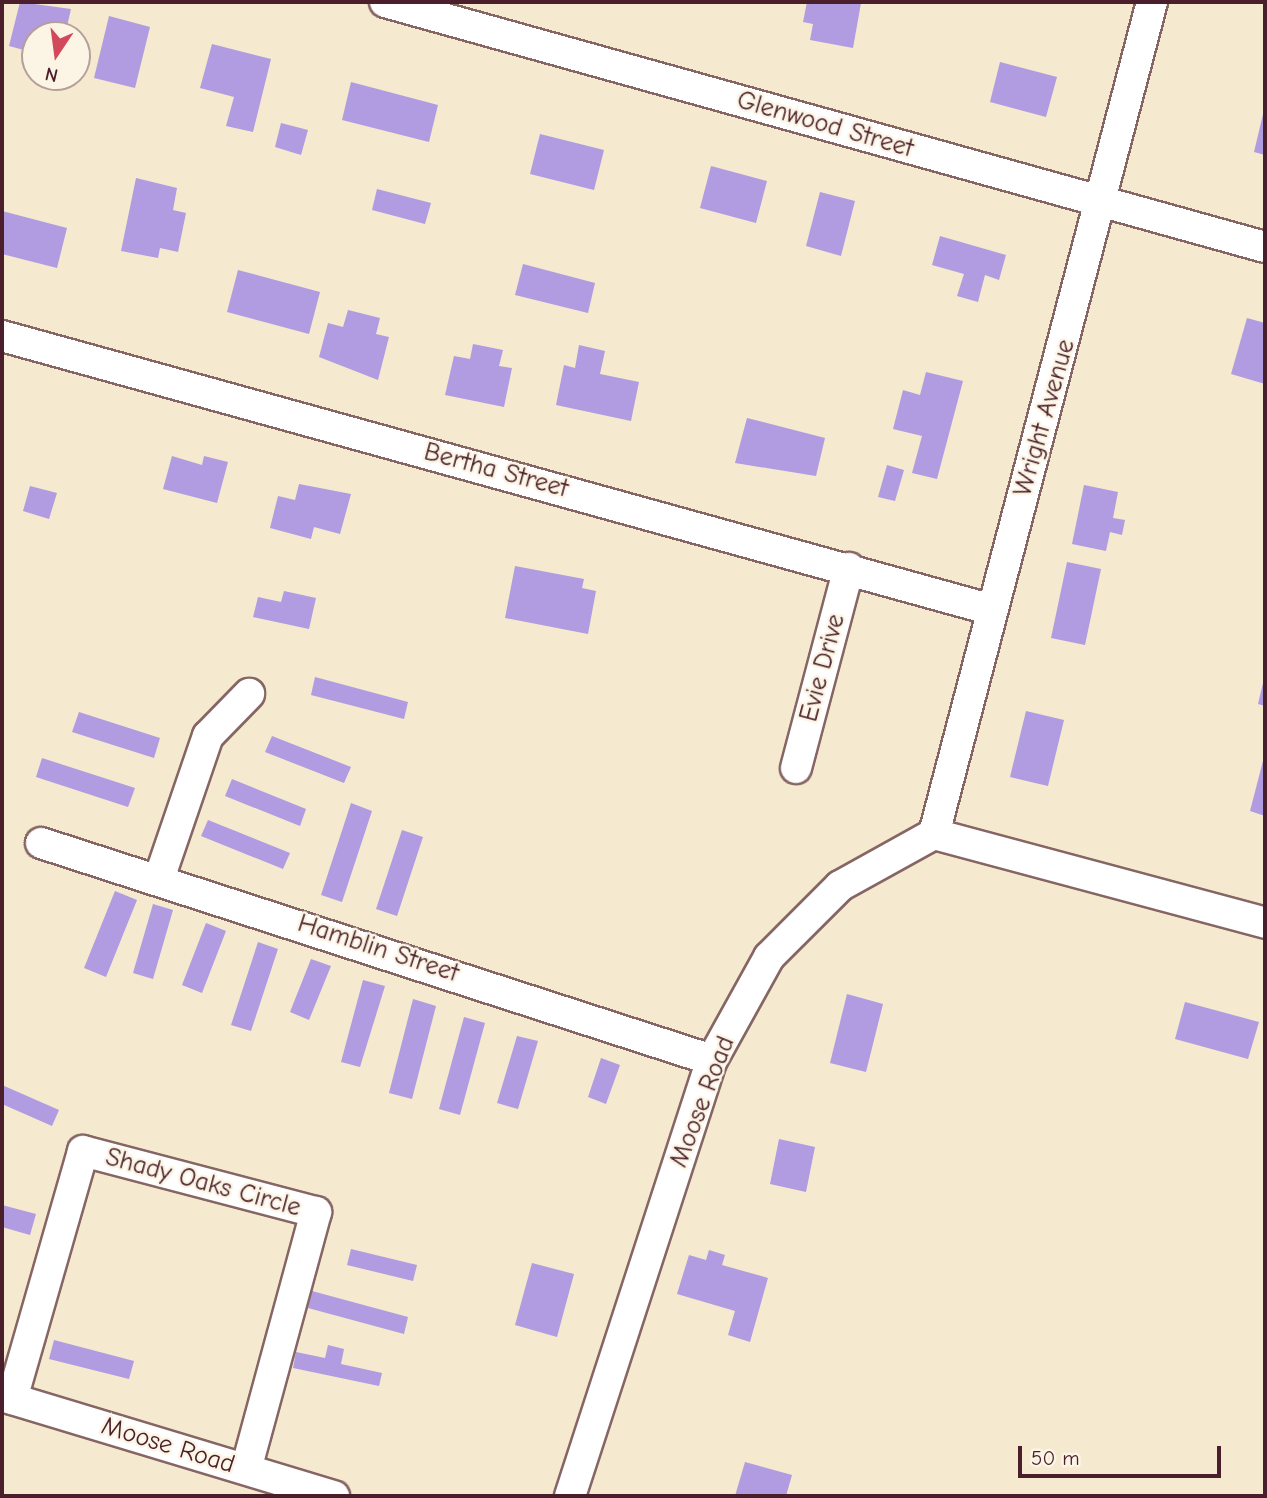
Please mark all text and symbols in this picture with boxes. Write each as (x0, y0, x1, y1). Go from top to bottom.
north arrow (21, 21, 91, 91)
text: N (43, 62, 60, 87)
street label: Glenwood Street (733, 85, 917, 165)
street label: Wright Avenue (1008, 336, 1082, 500)
street label: Bertha Street (420, 437, 572, 505)
street label: Evie Drive (794, 611, 852, 725)
street label: Hamblin Street (294, 908, 462, 990)
street label: Moose Road (664, 1032, 742, 1172)
street label: Shady Oaks Circle (102, 1142, 304, 1224)
street label: Moose Road (98, 1411, 238, 1481)
scale bar (1022, 1432, 1225, 1476)
text: 50 m (1031, 1446, 1080, 1470)

